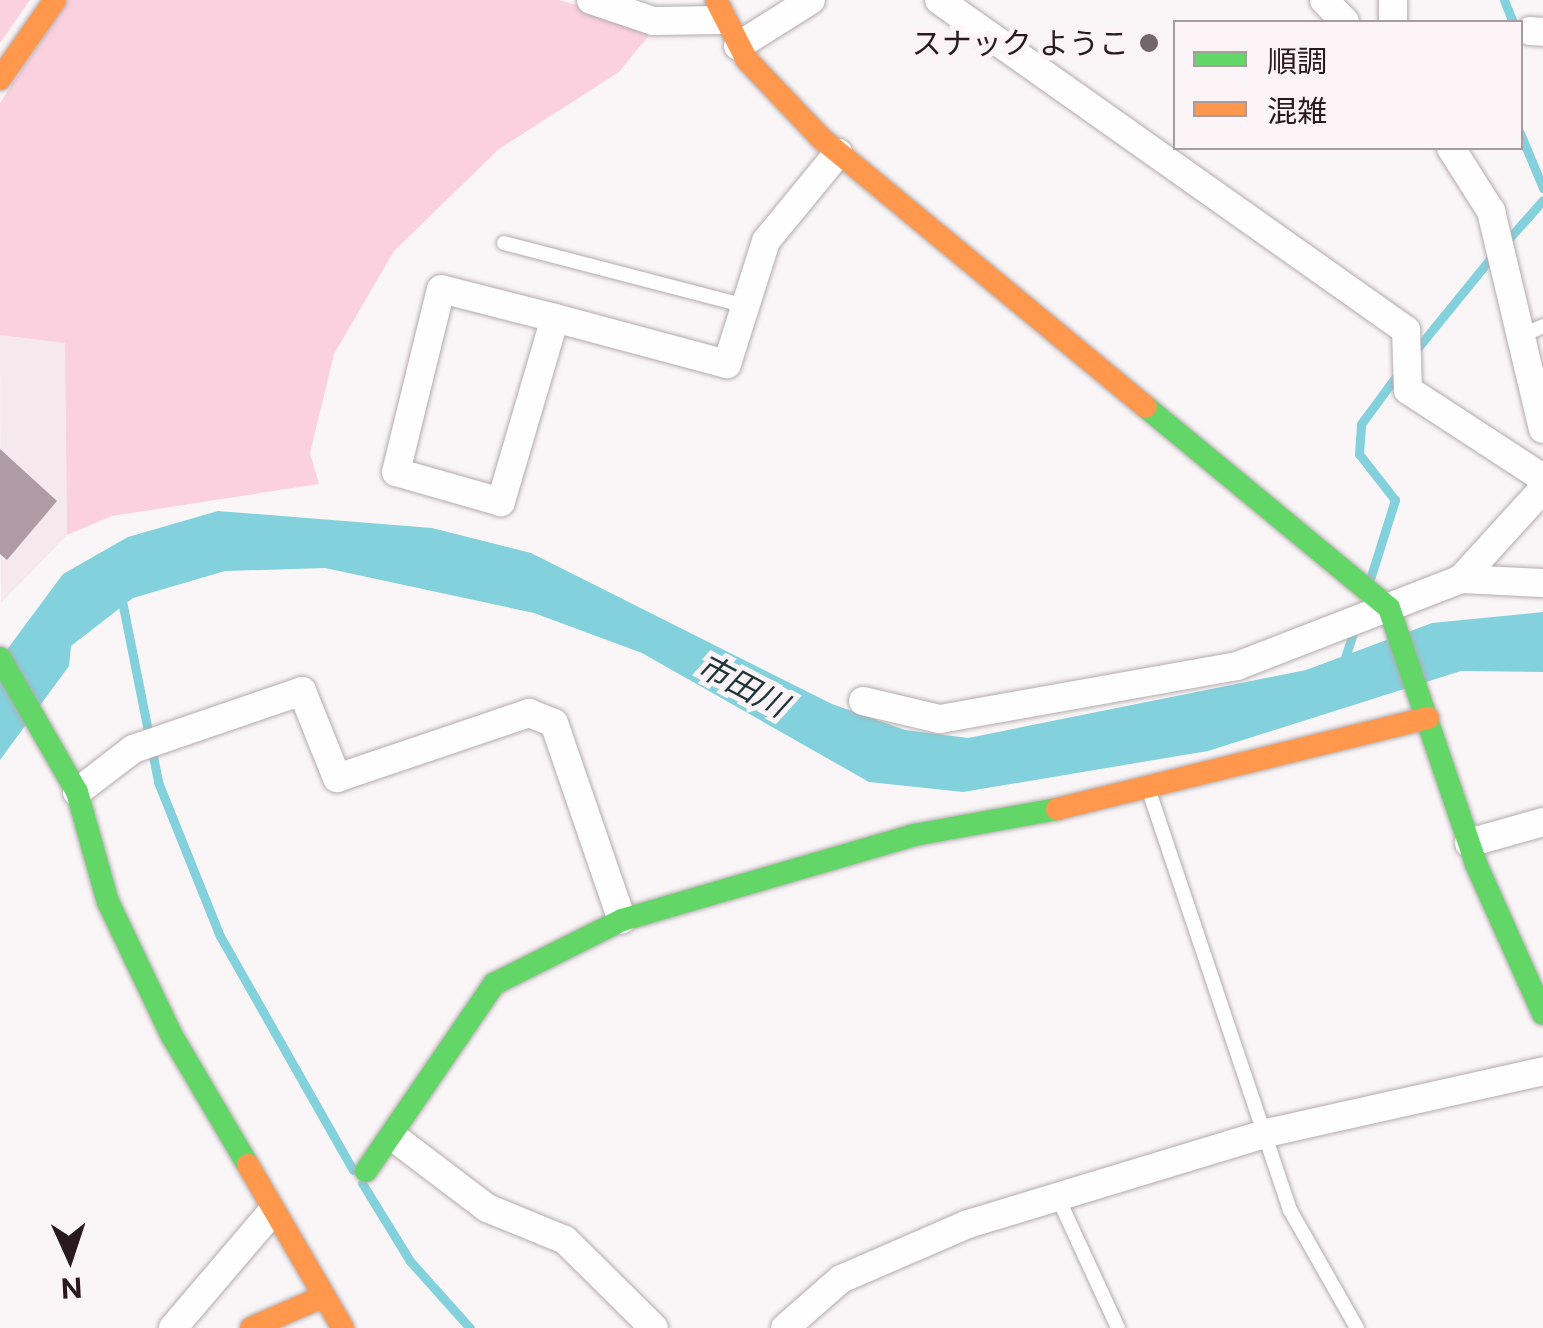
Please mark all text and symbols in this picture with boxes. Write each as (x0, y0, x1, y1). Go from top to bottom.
legend (1173, 20, 1523, 150)
place label: スナック ようこ (912, 25, 1129, 61)
marker: スナック ようこ (1138, 32, 1160, 54)
text: 順調 (1267, 43, 1327, 79)
text: 混雑 (1267, 93, 1327, 129)
water label: 市田川 (691, 647, 793, 725)
north arrow (20, 1208, 120, 1308)
text: N (60, 1271, 83, 1306)

